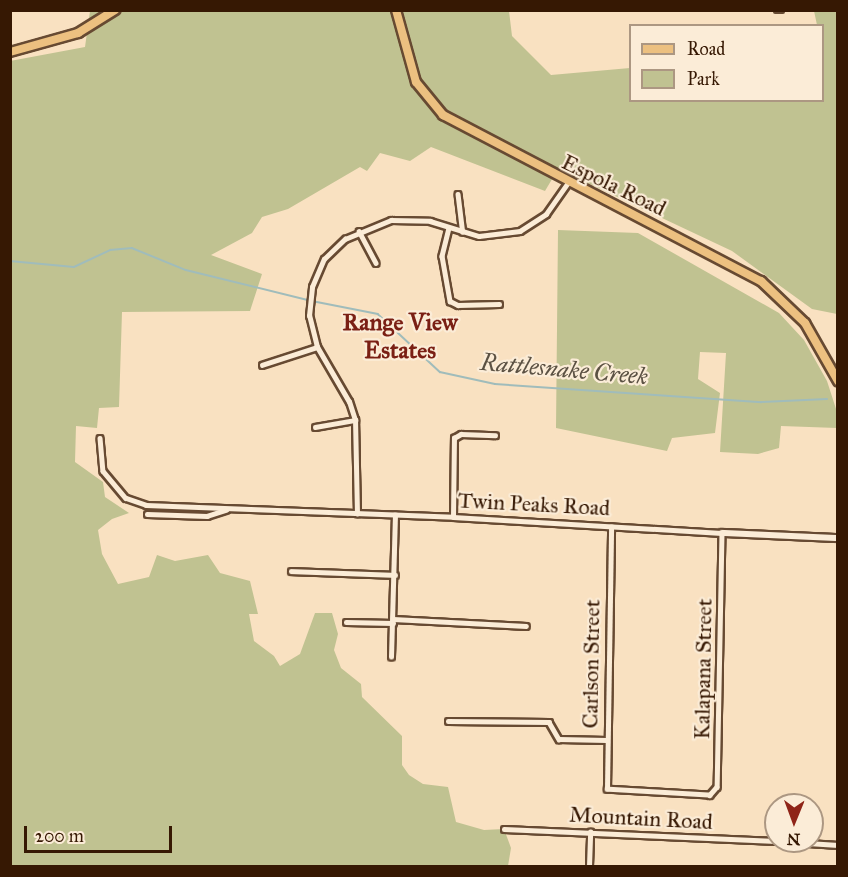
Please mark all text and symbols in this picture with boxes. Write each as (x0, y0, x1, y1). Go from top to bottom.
legend (629, 24, 824, 102)
text: Road (687, 38, 725, 60)
text: Park (687, 68, 720, 90)
street label: Espola Road (558, 148, 670, 222)
district label: Range View Estates (342, 309, 458, 365)
water label: Rattlesnake Creek (479, 348, 649, 392)
street label: Twin Peaks Road (457, 487, 611, 521)
street label: Kalapana Street (689, 598, 717, 740)
street label: Carlson Street (577, 599, 605, 729)
north arrow (764, 793, 824, 853)
street label: Mountain Road (568, 801, 714, 835)
scale bar (27, 814, 176, 852)
text: 200 m (35, 825, 84, 847)
text: N (787, 830, 801, 849)

